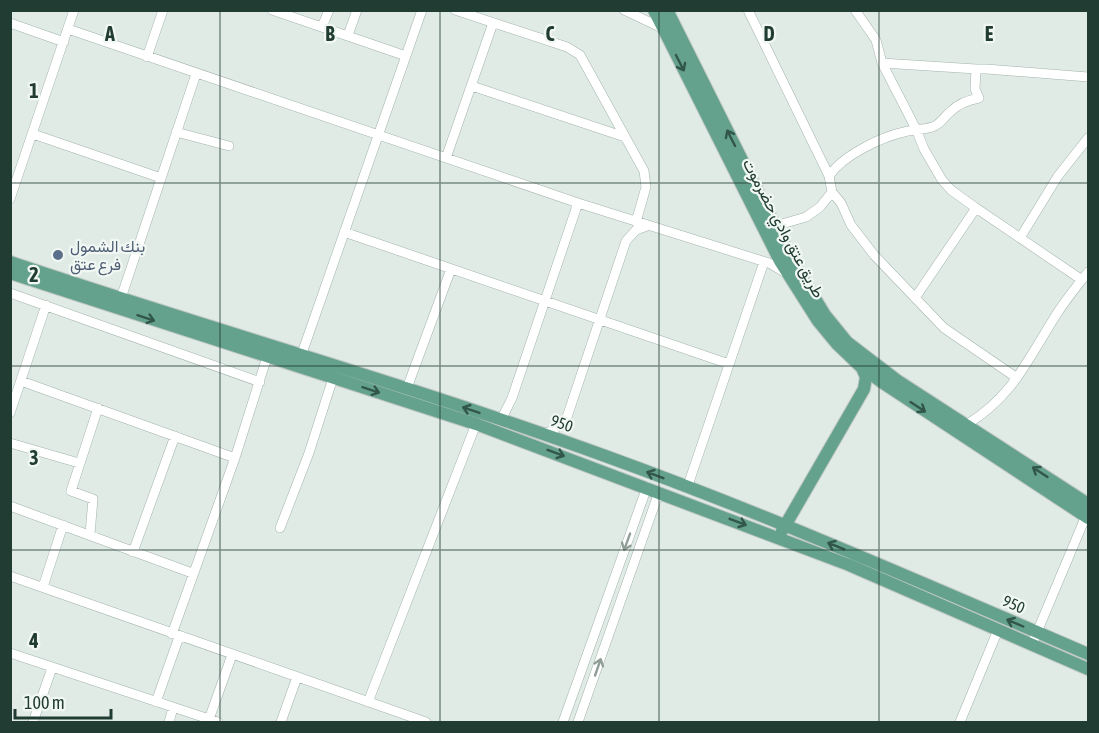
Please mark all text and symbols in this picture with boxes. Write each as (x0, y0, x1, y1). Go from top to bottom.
text: A (104, 22, 115, 45)
text: B (325, 22, 335, 45)
text: C (546, 22, 555, 45)
text: D (763, 22, 775, 45)
text: E (985, 22, 994, 45)
one-way arrow (675, 53, 686, 71)
text: 1 (29, 79, 39, 102)
one-way arrow (725, 130, 737, 147)
street label: طريق عتق وادي حضرموت (735, 155, 828, 303)
place label: بنك الشمول فرع عتق (70, 237, 145, 276)
marker: بنك الشمول فرع عتق (51, 248, 65, 262)
text: 2 (29, 263, 39, 286)
one-way arrow (136, 313, 155, 324)
one-way arrow (361, 385, 380, 396)
one-way arrow (909, 401, 926, 413)
one-way arrow (462, 404, 481, 415)
street label: 950 (548, 411, 576, 435)
text: 3 (29, 446, 39, 469)
one-way arrow (546, 449, 565, 460)
one-way arrow (1031, 466, 1048, 479)
one-way arrow (646, 469, 664, 480)
one-way arrow (729, 517, 747, 528)
one-way arrow (621, 532, 632, 551)
one-way arrow (827, 540, 846, 551)
street label: 950 (1000, 591, 1028, 617)
one-way arrow (1007, 617, 1025, 628)
text: 4 (28, 629, 39, 652)
one-way arrow (593, 658, 604, 677)
scale bar (15, 682, 111, 720)
text: 100 m (24, 692, 65, 713)

